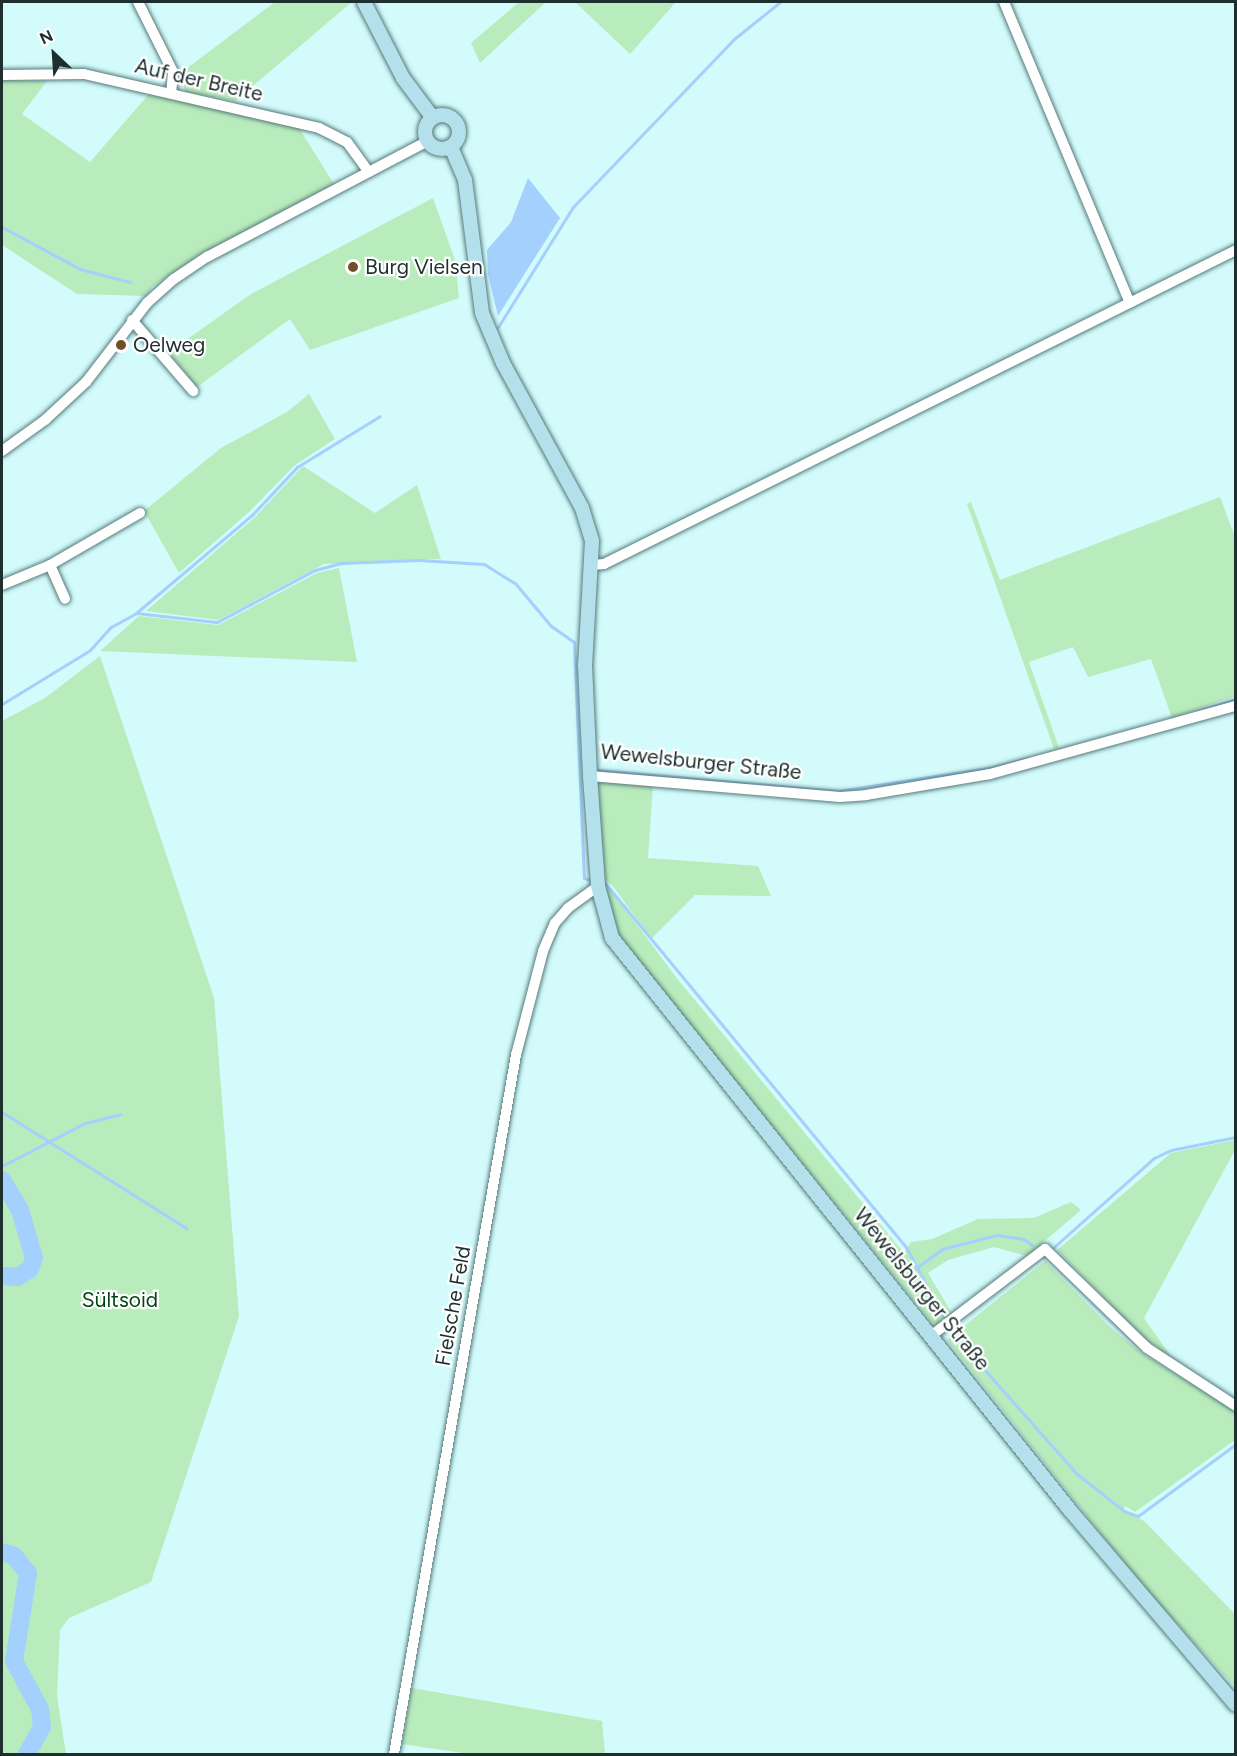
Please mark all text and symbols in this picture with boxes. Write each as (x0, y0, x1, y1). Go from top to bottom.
north arrow (24, 24, 84, 84)
text: N (37, 26, 56, 48)
street label: Auf der Breite (133, 53, 265, 107)
place label: Burg Vielsen (365, 254, 483, 280)
marker: Burg Vielsen (346, 260, 360, 274)
place label: Oelweg (133, 332, 205, 358)
marker: Oelweg (114, 338, 128, 352)
street label: Wewelsburger Straße (599, 739, 803, 785)
street label: Wewelsburger Straße (849, 1203, 995, 1375)
street label: Fielsche Feld (430, 1244, 476, 1368)
park label: Sültsoid (82, 1287, 158, 1313)

